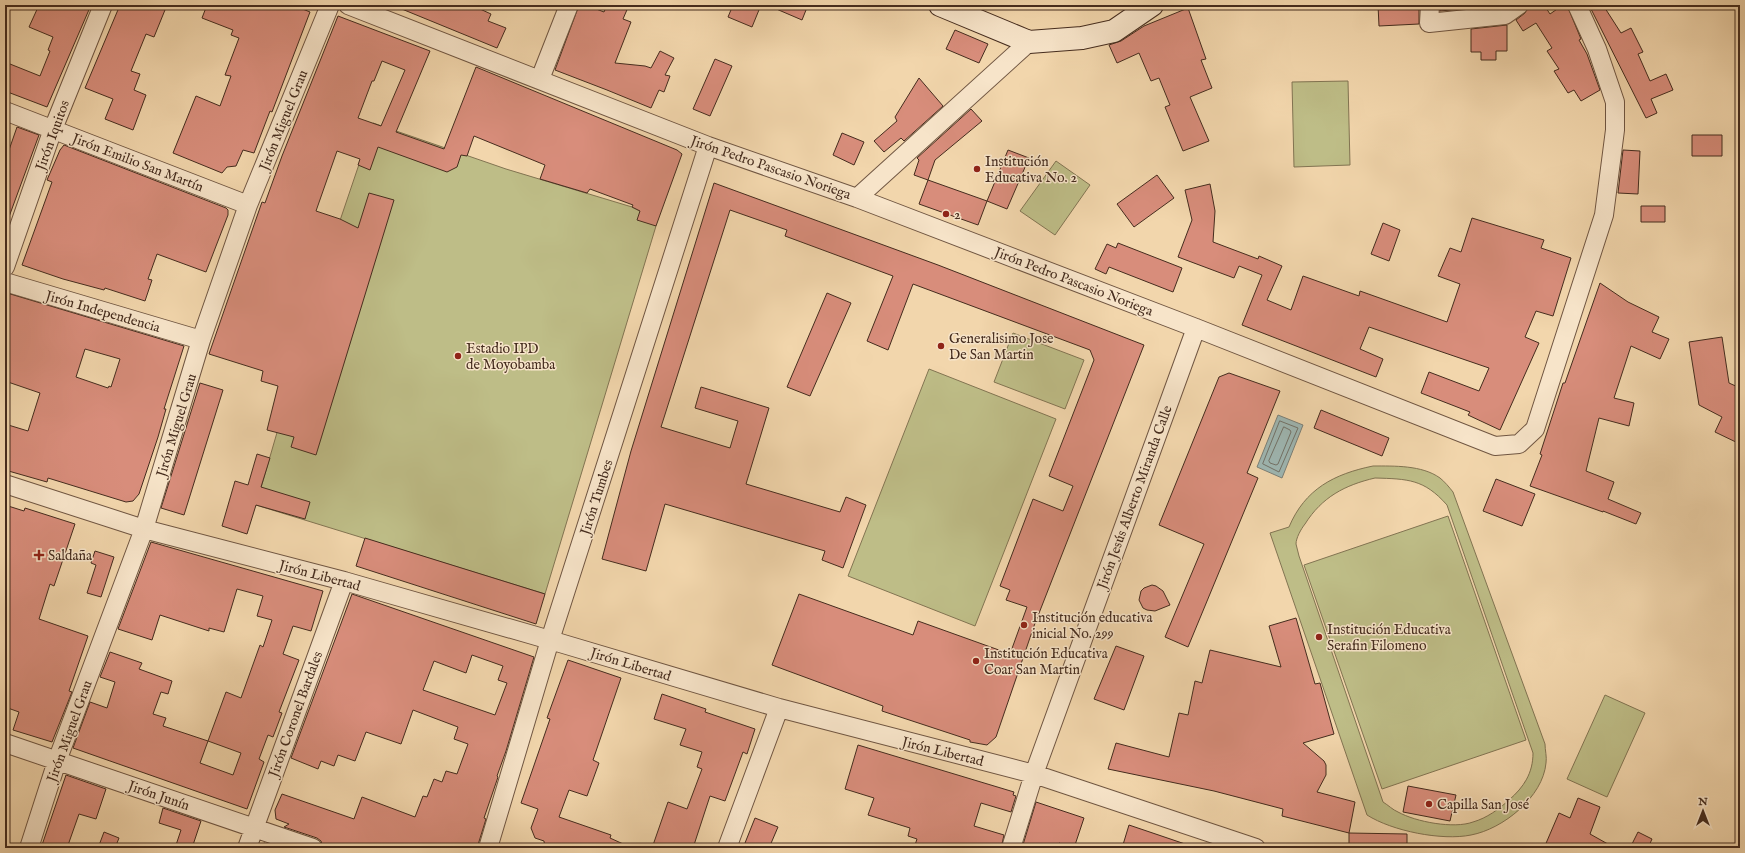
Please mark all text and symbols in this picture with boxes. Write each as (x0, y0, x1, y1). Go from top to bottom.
street label: Jirón Miguel Grau (255, 67, 312, 175)
street label: Jirón Iquitos (31, 98, 74, 175)
street label: Jirón Emilio San Martín (68, 129, 206, 196)
street label: Jirón Pedro Pascasio Noriega (686, 131, 854, 204)
place label: Institución Educativa No. 2 (985, 153, 1078, 187)
marker: Institución Educativa No. 2 (972, 164, 982, 174)
place label: 2 (954, 206, 961, 224)
marker: 2 (941, 209, 951, 219)
street label: Jirón Pedro Pascasio Noriega (990, 243, 1156, 321)
street label: Jirón Independencia (41, 286, 163, 337)
place label: Generalisimo Jose De San Martin (949, 330, 1054, 364)
place label: Estadio IPD de Moyobamba (466, 340, 556, 374)
marker: Generalisimo Jose De San Martin (936, 341, 946, 351)
marker: Estadio IPD de Moyobamba (453, 351, 463, 361)
street label: Jirón Miguel Grau (152, 371, 201, 481)
street label: Jirón Jesús Alberto Miranda Calle (1093, 402, 1177, 594)
street label: Jirón Tumbes (576, 457, 618, 539)
place label: Saldaña (48, 547, 93, 565)
marker: Saldaña (33, 549, 45, 561)
street label: Jirón Libertad (275, 556, 363, 596)
place label: Institución educativa inicial No. 299 (1032, 609, 1154, 643)
marker: Institución educativa inicial No. 299 (1019, 620, 1029, 630)
place label: Institución Educativa Serafin Filomeno (1327, 621, 1452, 655)
marker: Institución Educativa Serafin Filomeno (1314, 632, 1324, 642)
street label: Jirón Libertad (586, 644, 674, 686)
place label: Institución Educativa Coar San Martin (984, 645, 1109, 679)
street label: Jirón Coronel Bardales (264, 649, 327, 782)
marker: Institución Educativa Coar San Martin (971, 656, 981, 666)
street label: Jirón Miguel Grau (42, 678, 97, 787)
street label: Jirón Libertad (898, 733, 986, 771)
street label: Jirón Junín (124, 776, 192, 815)
north arrow (1683, 791, 1723, 831)
text: N (1697, 795, 1708, 809)
place label: Capilla San José (1437, 796, 1530, 814)
marker: Capilla San José (1424, 799, 1434, 809)

